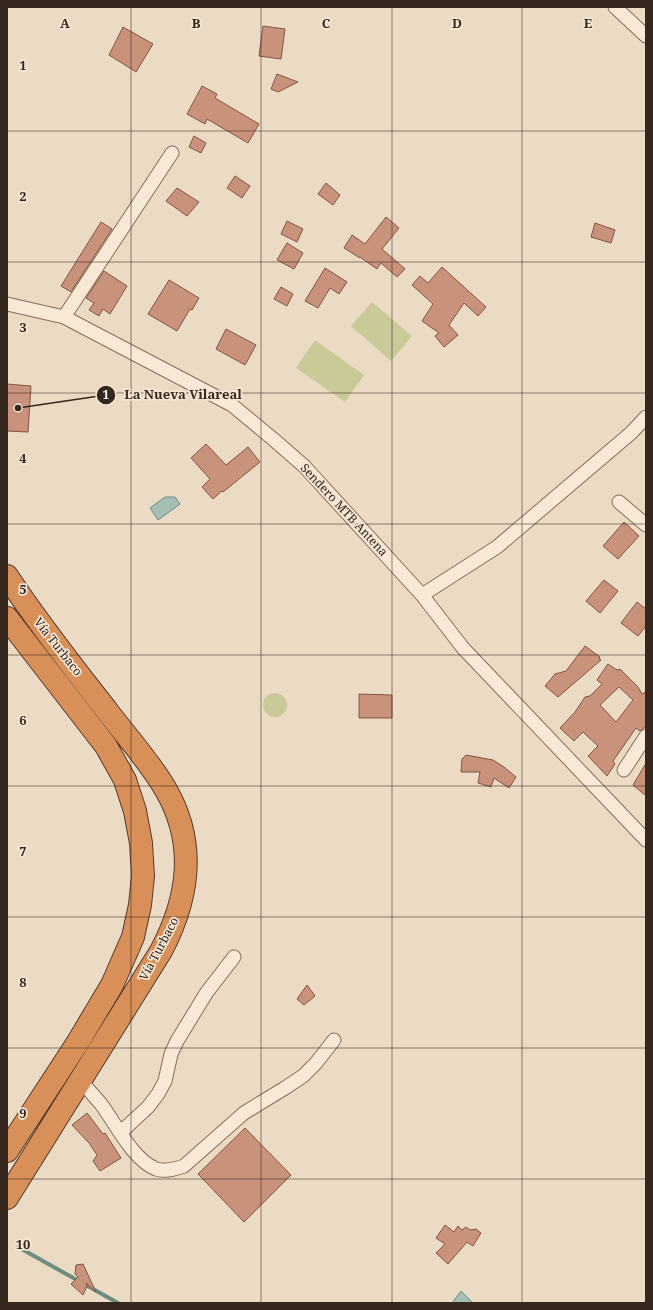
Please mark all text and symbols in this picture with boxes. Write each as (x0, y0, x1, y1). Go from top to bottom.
text: A (60, 14, 70, 32)
text: B (192, 14, 201, 32)
text: C (322, 14, 331, 32)
text: D (452, 14, 462, 32)
text: E (584, 14, 593, 32)
text: 1 (19, 56, 27, 74)
text: 2 (19, 187, 27, 205)
text: 3 (19, 318, 27, 336)
callout: La Nueva Vilareal (96, 382, 249, 407)
text: La Nueva Vilareal (124, 385, 242, 403)
text: 1 (103, 386, 110, 403)
text: 4 (19, 449, 27, 467)
street label: Sendero MTB Antena (297, 460, 392, 560)
text: 5 (19, 580, 27, 598)
street label: Vía Turbaco (30, 614, 86, 679)
text: 6 (19, 711, 27, 729)
text: 7 (19, 842, 27, 860)
street label: Vía Turbaco (135, 914, 182, 983)
text: 8 (19, 973, 27, 991)
text: 9 (19, 1104, 27, 1122)
text: 10 (16, 1235, 30, 1253)

